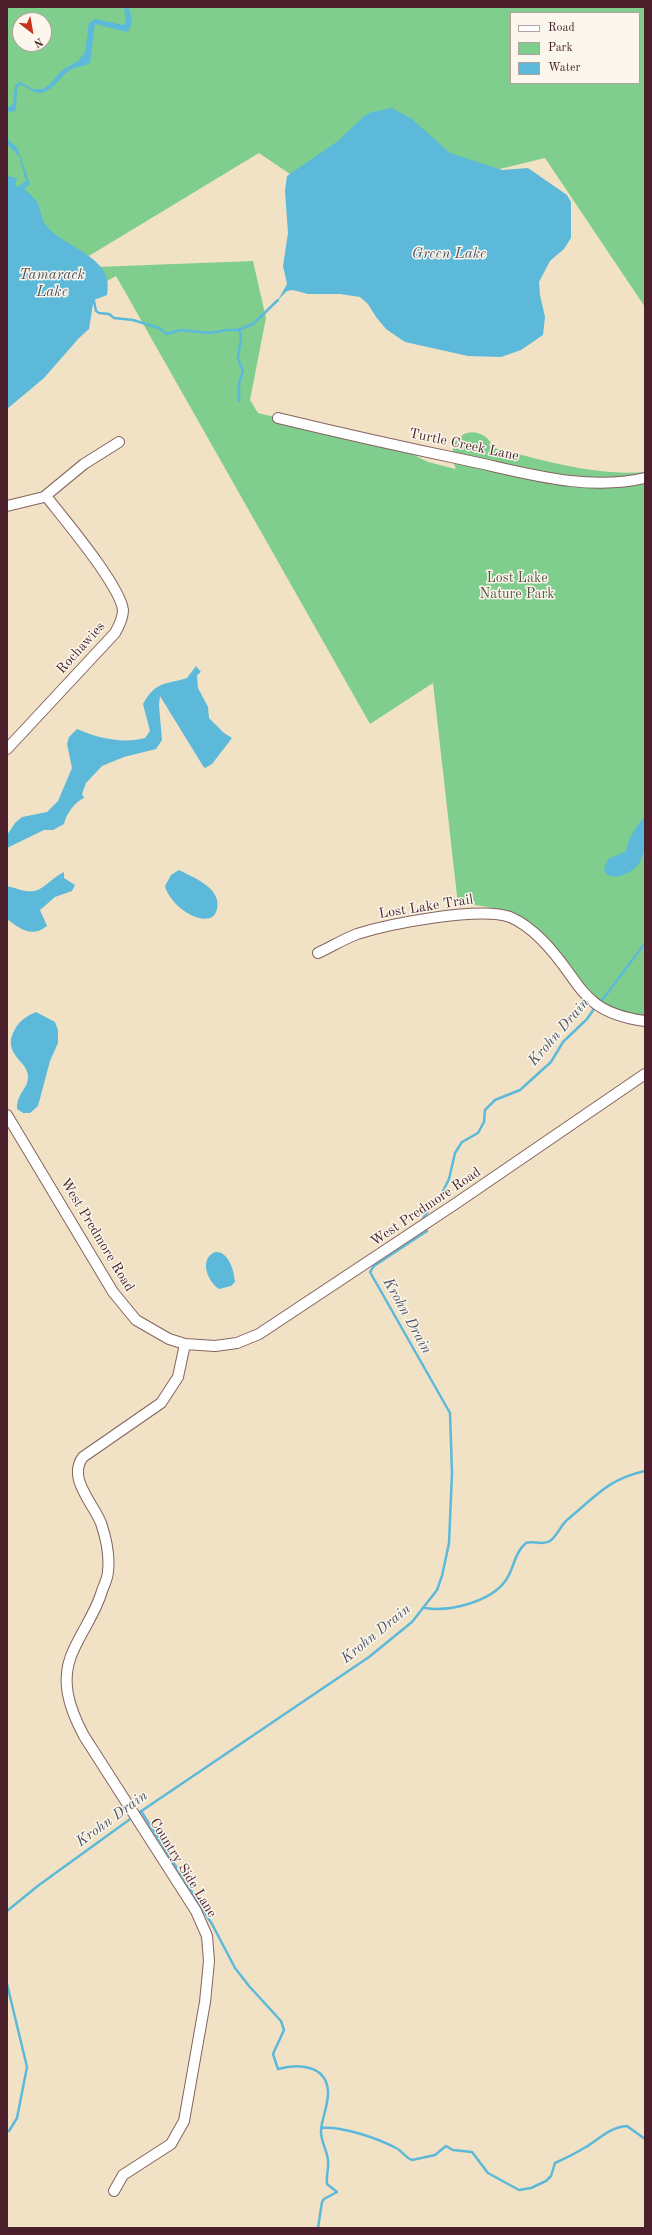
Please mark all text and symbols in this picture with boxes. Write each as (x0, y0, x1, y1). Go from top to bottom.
north arrow (12, 12, 52, 52)
legend (510, 12, 640, 84)
text: Road (548, 22, 575, 34)
text: N (31, 35, 44, 49)
text: Park (548, 42, 573, 54)
text: Water (548, 62, 580, 74)
water label: Green Lake (412, 245, 486, 263)
water label: Tamarack Lake (19, 266, 85, 301)
street label: Turtle Creek Lane (408, 425, 520, 465)
park label: Lost Lake Nature Park (479, 570, 555, 602)
street label: Rochawies (53, 618, 109, 678)
street label: Lost Lake Trail (378, 891, 474, 923)
water label: Krohn Drain (524, 994, 594, 1070)
street label: West Predmore Road (368, 1164, 484, 1250)
street label: West Predmore Road (57, 1175, 137, 1295)
water label: Krohn Drain (379, 1275, 435, 1357)
water label: Krohn Drain (337, 1600, 415, 1668)
water label: Krohn Drain (73, 1787, 151, 1851)
street label: Country Side Lane (146, 1815, 220, 1921)

